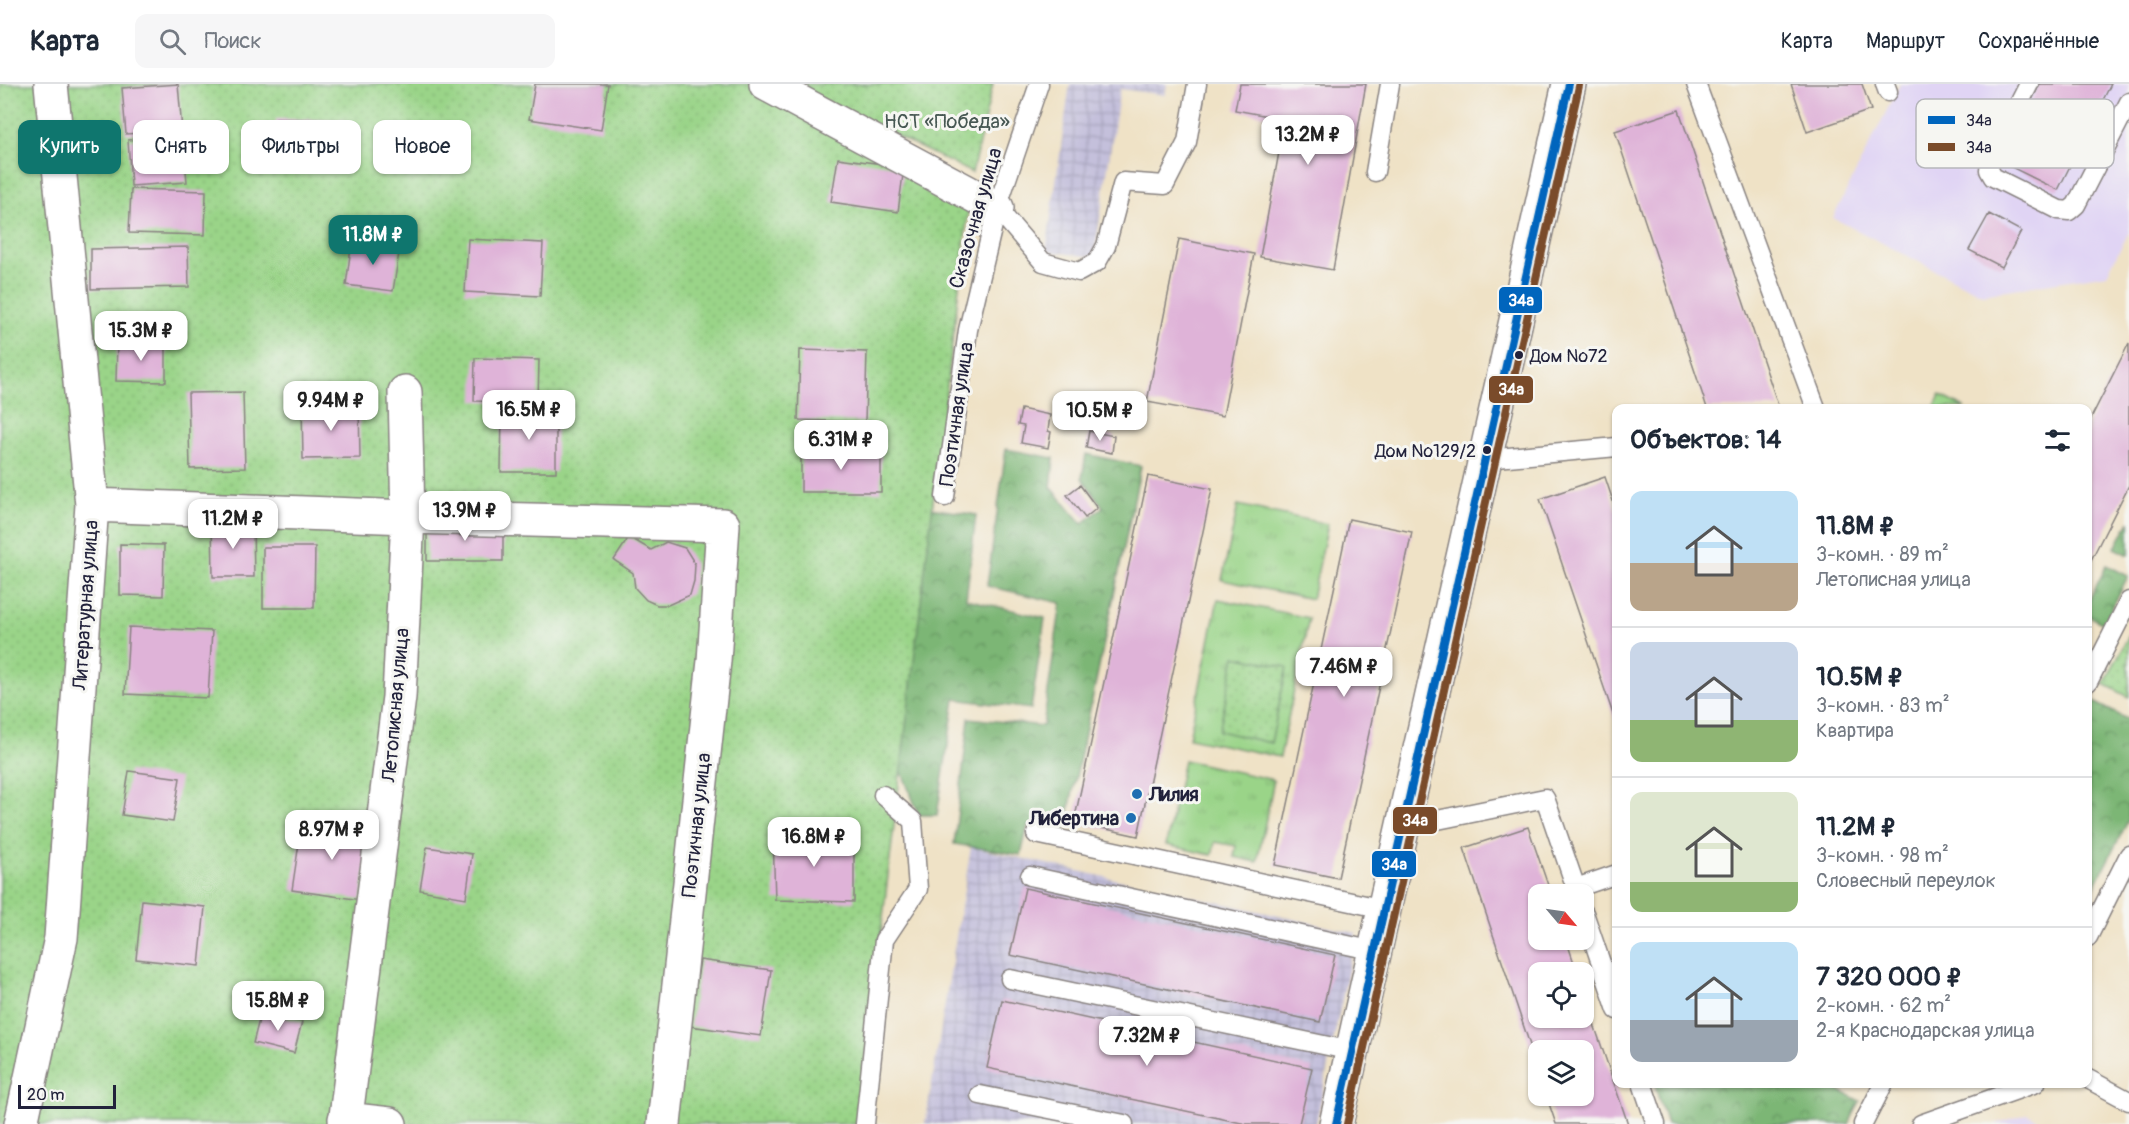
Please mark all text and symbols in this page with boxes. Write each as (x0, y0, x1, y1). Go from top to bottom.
search box (135, 14, 555, 68)
text: Карта (30, 24, 99, 59)
icon: search (156, 25, 189, 58)
text: Поиск (204, 27, 262, 55)
text: Карта (1781, 28, 1833, 55)
text: Маршрут (1866, 28, 1945, 55)
text: Сохранённые (1978, 28, 2099, 55)
legend (1916, 99, 2114, 168)
park label: НСТ «Победа» (884, 109, 1010, 134)
text: 34а (1966, 111, 1992, 131)
pin: 13.2M ₽ (1253, 115, 1363, 166)
chip: Купить (18, 120, 121, 174)
chip: Снять (133, 120, 229, 174)
chip: Фильтры (241, 120, 361, 174)
chip: Новое (373, 120, 471, 174)
text: 13.2M ₽ (1275, 122, 1341, 147)
text: 34a (1966, 138, 1992, 158)
street label: Сказочная улица (943, 145, 1008, 291)
pin: 11.8M ₽ (318, 215, 428, 266)
text: 11.8M ₽ (343, 222, 403, 247)
line badge: 34а (1498, 286, 1543, 314)
text: 34а (1508, 291, 1534, 311)
pin: 15.3M ₽ (86, 311, 196, 362)
text: 15.3M ₽ (109, 318, 173, 343)
street label: Поэтичная улица (934, 340, 979, 488)
place label: Дом №72 (1529, 345, 1608, 368)
marker: Дом №72 (1513, 349, 1525, 361)
line badge: 34a (1488, 375, 1534, 404)
text: 34a (1498, 380, 1524, 400)
pin: 9.94M ₽ (276, 381, 386, 432)
text: 9.94M ₽ (297, 388, 365, 413)
pin: 16.5M ₽ (474, 390, 584, 441)
pin: 10.5M ₽ (1045, 391, 1155, 442)
text: 16.5M ₽ (496, 397, 562, 422)
text: 10.5M ₽ (1066, 398, 1134, 423)
pin: 6.31M ₽ (786, 420, 896, 471)
text: Объектов: 14 (1630, 424, 1781, 456)
icon: filters (2041, 424, 2074, 457)
text: 6.31M ₽ (808, 427, 874, 452)
place label: Дом №129/2 (1374, 440, 1476, 463)
marker: Дом №129/2 (1481, 444, 1493, 456)
pin: 13.9M ₽ (410, 491, 520, 542)
text: 13.9M ₽ (433, 498, 497, 523)
pin: 11.2M ₽ (178, 499, 288, 550)
text: 11.2M ₽ (202, 506, 264, 531)
text: 11.8M ₽ (1816, 510, 1895, 542)
icon: home (1678, 515, 1750, 587)
street label: Литературная улица (67, 519, 104, 692)
text: 3-комн. · 89 m² (1816, 542, 1949, 567)
text: Летописная улица (1816, 567, 1971, 592)
street label: Летописная улица (376, 627, 415, 784)
pin: 7.46M ₽ (1289, 647, 1399, 698)
text: 7.46M ₽ (1310, 654, 1378, 679)
text: 10.5M ₽ (1816, 661, 1904, 693)
icon: home (1678, 666, 1750, 738)
text: 3-комн. · 83 m² (1816, 693, 1950, 718)
text: Квартира (1816, 718, 1894, 743)
street label: Поэтичная улица (676, 751, 717, 899)
place label: Лилия (1148, 782, 1199, 807)
marker: Лилия (1130, 787, 1144, 801)
place label: Либертина (1028, 806, 1119, 831)
line badge: 34a (1392, 806, 1438, 835)
pin: 8.97M ₽ (277, 810, 387, 861)
marker: Либертина (1124, 811, 1138, 825)
text: 34a (1402, 811, 1428, 831)
text: 11.2M ₽ (1816, 811, 1897, 843)
icon: home (1678, 816, 1750, 888)
text: 8.97M ₽ (299, 817, 365, 842)
pin: 16.8M ₽ (759, 817, 869, 868)
text: 16.8M ₽ (782, 824, 846, 849)
text: 3-комн. · 98 m² (1816, 843, 1949, 868)
line badge: 34а (1371, 850, 1417, 878)
text: 34а (1381, 855, 1407, 875)
text: Словесный переулок (1816, 868, 1996, 893)
north arrow (1528, 884, 1594, 950)
map controls (1528, 884, 1594, 1106)
text: 7 320 000 ₽ (1816, 961, 1962, 993)
button: locate (1528, 962, 1594, 1028)
icon: home (1678, 966, 1750, 1038)
pin: 15.8M ₽ (223, 981, 333, 1032)
text: 15.8M ₽ (246, 988, 310, 1013)
text: 2-комн. · 62 m² (1816, 993, 1951, 1018)
pin: 7.32M ₽ (1092, 1016, 1202, 1067)
text: 2-я Краснодарская улица (1816, 1018, 2035, 1043)
text: 7.32M ₽ (1113, 1023, 1181, 1048)
button: layers (1528, 1040, 1594, 1106)
scale bar (18, 1082, 116, 1110)
text: 20 m (27, 1085, 65, 1105)

